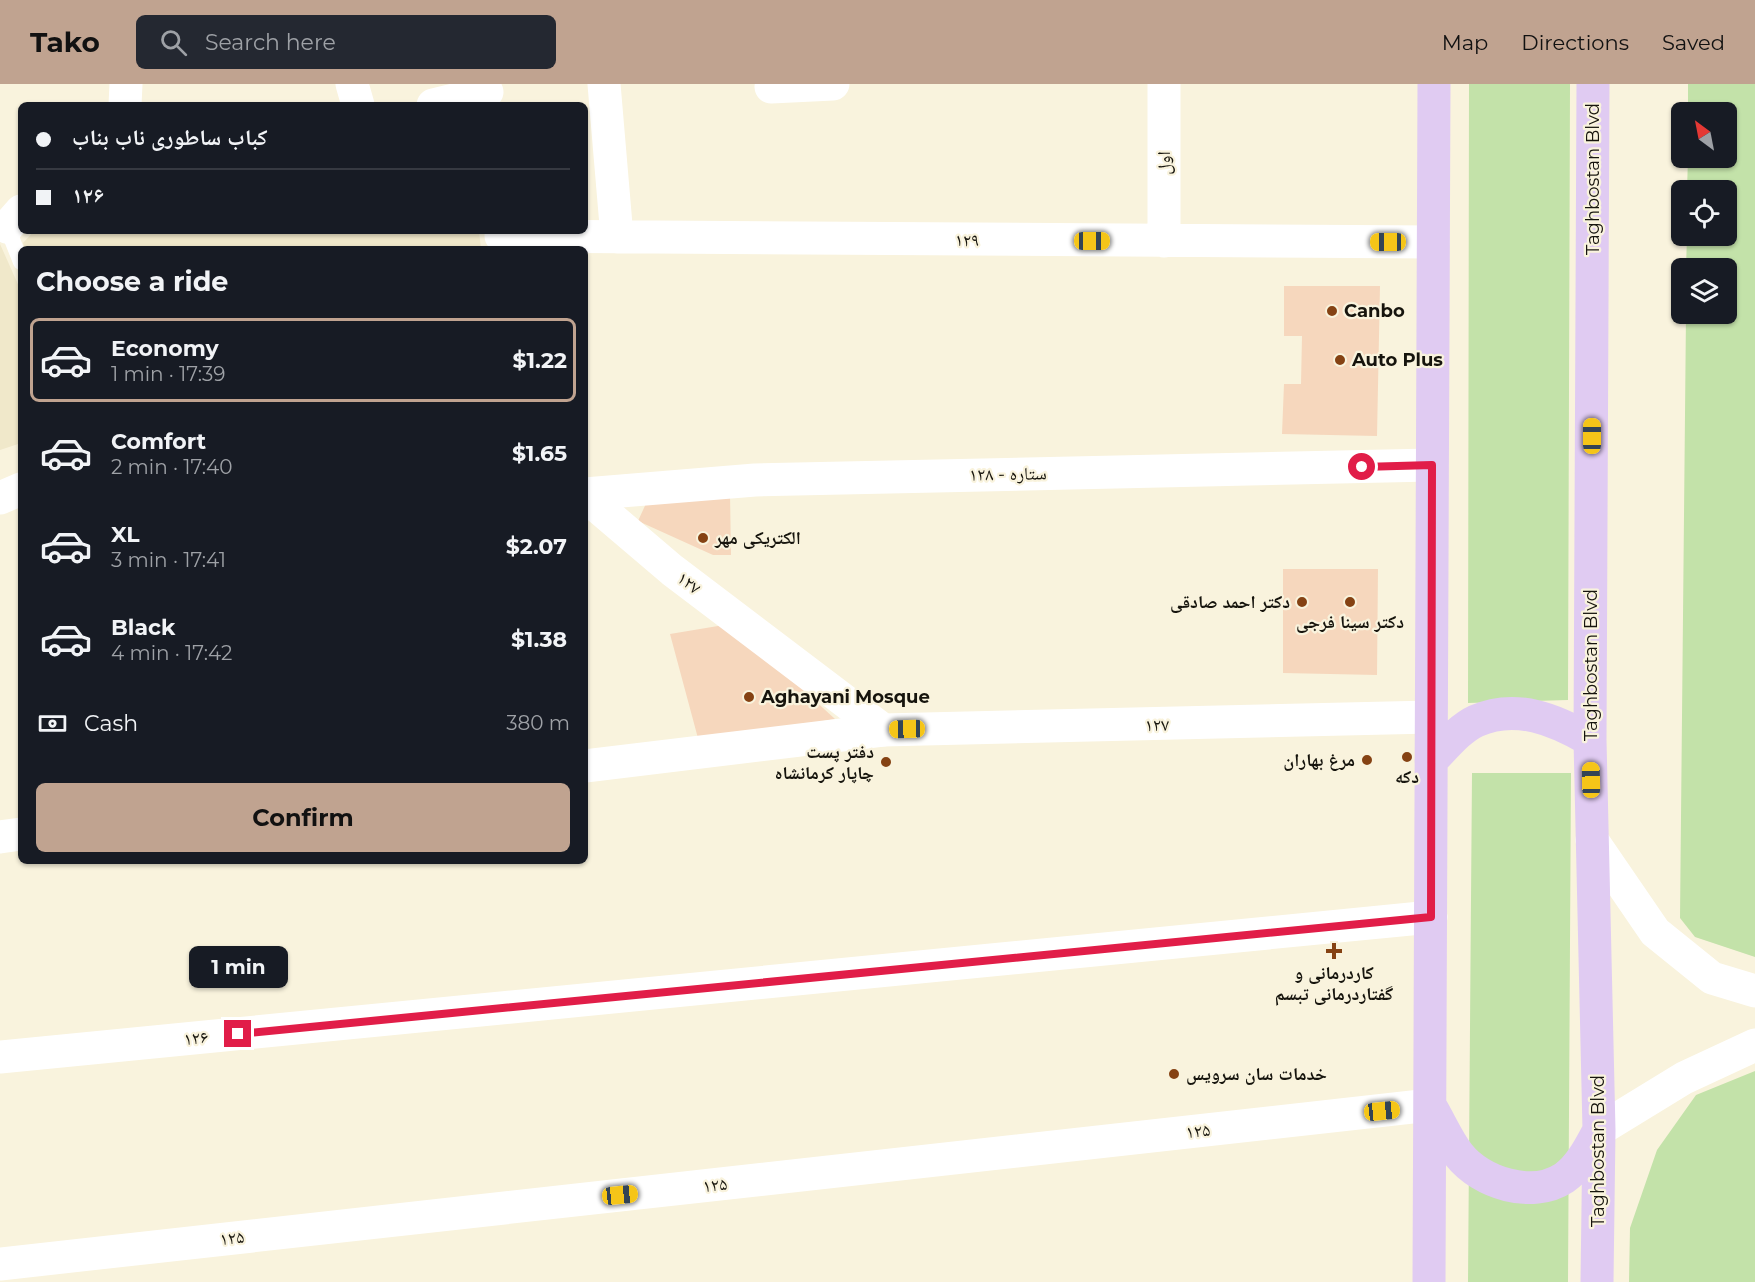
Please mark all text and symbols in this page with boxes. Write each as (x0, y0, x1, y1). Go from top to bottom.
search box (136, 15, 556, 69)
text: Tako (30, 25, 100, 59)
icon: search (157, 26, 190, 59)
text: Search here (205, 29, 336, 56)
text: Map (1442, 30, 1488, 55)
text: Directions (1521, 30, 1629, 55)
text: Saved (1662, 30, 1725, 55)
north arrow (1671, 102, 1737, 168)
map controls (1671, 102, 1737, 324)
street label: Taghbostan Blvd (1582, 103, 1604, 255)
text: کباب ساطوری ناب بناب (72, 124, 268, 151)
street label: اول (1153, 151, 1175, 175)
button: locate (1671, 180, 1737, 246)
text: ۱۲۶ (72, 182, 104, 209)
street label: ۱۲۹ (955, 229, 979, 251)
car (1074, 232, 1110, 250)
car (1370, 233, 1406, 251)
button: layers (1671, 258, 1737, 324)
text: Choose a ride (36, 265, 228, 298)
place label: Canbo (1344, 300, 1405, 322)
marker: Canbo (1325, 304, 1339, 318)
icon: car (39, 333, 93, 387)
text: Economy (111, 335, 219, 362)
text: $1.22 (513, 347, 567, 374)
place label: Auto Plus (1351, 349, 1443, 371)
marker: Auto Plus (1333, 353, 1347, 367)
text: 1 min · 17:39 (111, 362, 225, 386)
car (1583, 418, 1601, 454)
icon: car (39, 426, 93, 480)
text: Comfort (111, 428, 206, 455)
text: $1.65 (512, 440, 567, 467)
route start (1348, 453, 1375, 480)
text: 2 min · 17:40 (111, 455, 233, 479)
street label: ۱۲۸ - ستاره (969, 462, 1047, 486)
icon: car (39, 519, 93, 573)
text: XL (111, 521, 140, 548)
place label: الکتریکی مهر (714, 527, 801, 549)
marker: الکتریکی مهر (696, 531, 710, 545)
text: $2.07 (506, 533, 567, 560)
text: 3 min · 17:41 (111, 548, 226, 572)
street label: ۱۲۷ (673, 567, 705, 599)
street label: Taghbostan Blvd (1580, 589, 1602, 741)
place label: دکتر احمد صادقی (1170, 591, 1290, 613)
marker: دکتر احمد صادقی (1295, 595, 1309, 609)
marker: دکتر سینا فرجی (1343, 595, 1357, 609)
place label: دکتر سینا فرجی (1296, 611, 1404, 633)
icon: car (39, 612, 93, 666)
text: Black (111, 614, 175, 641)
text: $1.38 (511, 626, 567, 653)
text: 4 min · 17:42 (111, 641, 232, 665)
place label: Aghayani Mosque (760, 686, 930, 708)
marker: Aghayani Mosque (742, 690, 756, 704)
icon: cash (36, 707, 69, 740)
text: Cash (84, 710, 138, 737)
text: 380 m (506, 711, 570, 735)
street label: ۱۲۷ (1145, 714, 1169, 736)
car (889, 720, 925, 738)
place label: دفتر پست چاپار کرمانشاه (775, 741, 874, 784)
place label: مرغ بهاران (1283, 749, 1355, 771)
marker: دکه (1400, 750, 1414, 764)
marker: مرغ بهاران (1360, 753, 1374, 767)
marker: دفتر پست چاپار کرمانشاه (879, 755, 893, 769)
car (1582, 762, 1600, 798)
place label: دکه (1395, 766, 1419, 788)
button: Confirm (36, 783, 570, 852)
marker: کاردرمانی و گفتاردرمانی تبسم (1325, 942, 1343, 960)
callout: 1 min (188, 947, 288, 989)
text: 1 min (211, 955, 266, 979)
place label: کاردرمانی و گفتاردرمانی تبسم (1275, 962, 1393, 1006)
route end (224, 1020, 251, 1047)
street label: ۱۲۶ (183, 1026, 209, 1050)
place label: خدمات سان سرویس (1186, 1063, 1327, 1085)
marker: خدمات سان سرویس (1167, 1067, 1181, 1081)
street label: Taghbostan Blvd (1587, 1075, 1609, 1227)
car (1363, 1100, 1401, 1122)
street label: ۱۲۵ (1185, 1119, 1211, 1143)
street label: ۱۲۵ (702, 1173, 728, 1197)
car (601, 1184, 639, 1206)
street label: ۱۲۵ (219, 1226, 245, 1250)

